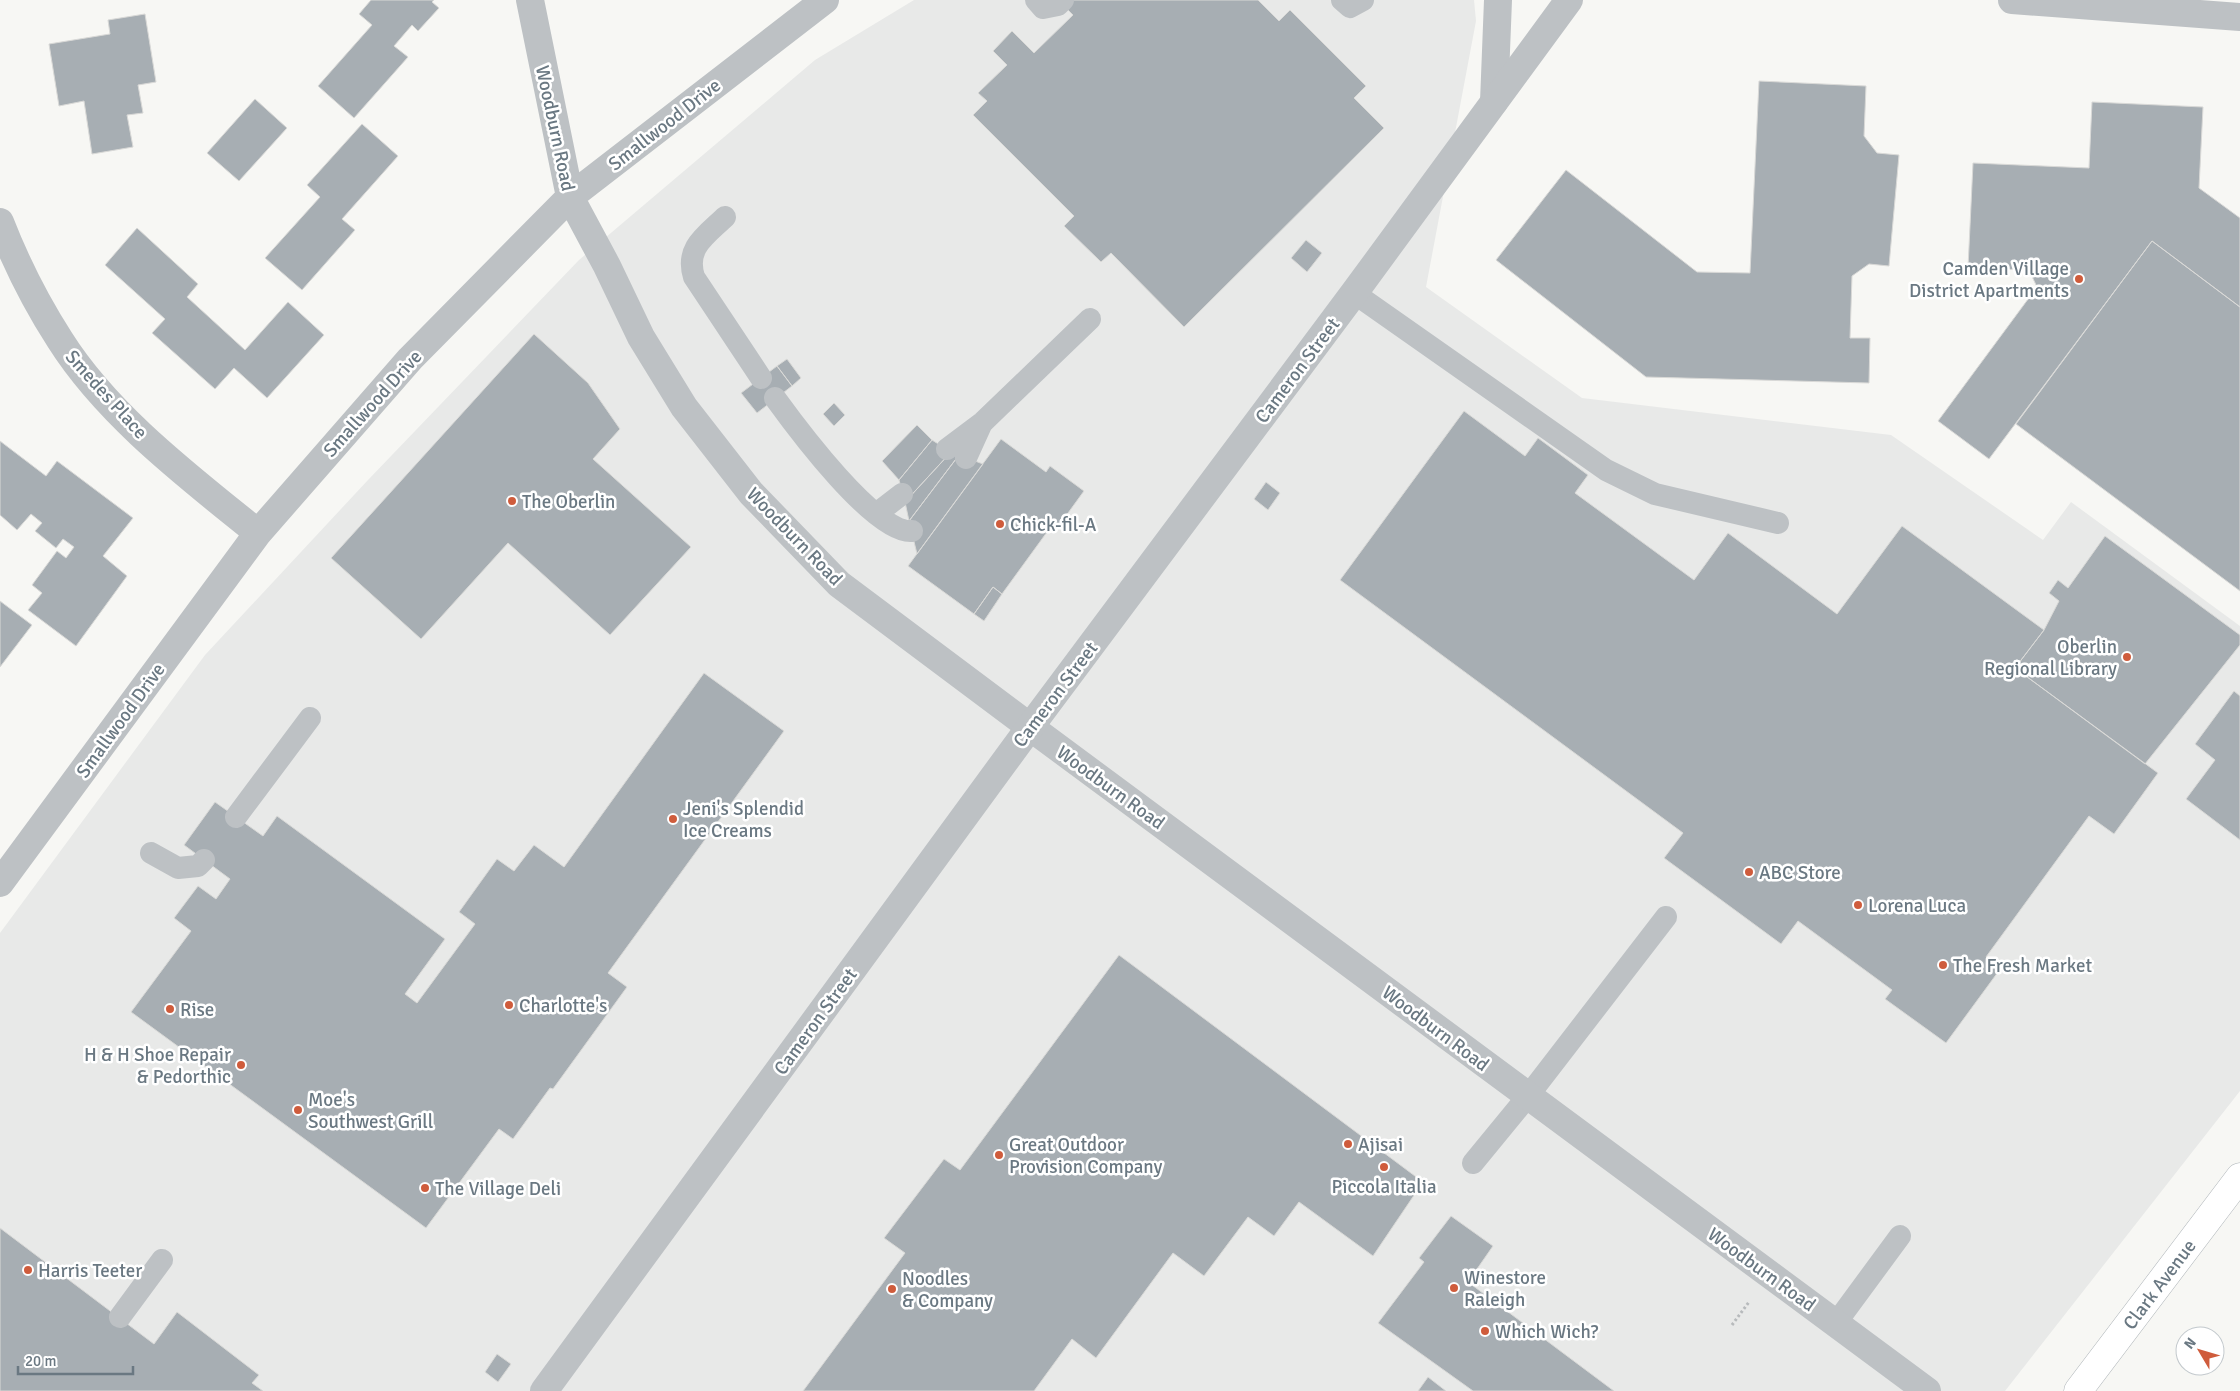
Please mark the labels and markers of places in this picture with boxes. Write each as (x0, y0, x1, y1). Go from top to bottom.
place label: Camden Village District Apartments (1909, 257, 2069, 303)
marker: Camden Village District Apartments (2073, 273, 2085, 285)
place label: The Oberlin (522, 490, 615, 514)
marker: The Oberlin (506, 495, 518, 507)
place label: Chick-fil-A (1010, 513, 1097, 537)
marker: Chick-fil-A (994, 518, 1006, 530)
place label: Oberlin Regional Library (1984, 635, 2117, 681)
marker: Oberlin Regional Library (2121, 651, 2133, 663)
place label: Jeni's Splendid Ice Creams (683, 797, 804, 843)
marker: Jeni's Splendid Ice Creams (667, 813, 679, 825)
place label: ABC Store (1759, 861, 1841, 885)
marker: ABC Store (1743, 866, 1755, 878)
place label: Lorena Luca (1868, 894, 1966, 918)
marker: Lorena Luca (1852, 899, 1864, 911)
place label: The Fresh Market (1953, 954, 2092, 978)
marker: The Fresh Market (1937, 959, 1949, 971)
place label: Charlotte's (519, 994, 607, 1018)
place label: Rise (180, 998, 214, 1022)
marker: Charlotte's (503, 999, 515, 1011)
marker: Rise (164, 1003, 176, 1015)
place label: H & H Shoe Repair & Pedorthic (84, 1043, 231, 1089)
marker: H & H Shoe Repair & Pedorthic (235, 1059, 247, 1071)
place label: Moe's Southwest Grill (308, 1088, 433, 1134)
marker: Moe's Southwest Grill (292, 1104, 304, 1116)
place label: Great Outdoor Provision Company (1009, 1133, 1162, 1179)
place label: Ajisai (1358, 1133, 1403, 1157)
marker: Ajisai (1342, 1138, 1354, 1150)
marker: Great Outdoor Provision Company (993, 1149, 1005, 1161)
marker: Piccola Italia (1378, 1161, 1390, 1173)
place label: Piccola Italia (1331, 1175, 1437, 1199)
place label: The Village Deli (435, 1177, 561, 1201)
marker: The Village Deli (419, 1182, 431, 1194)
place label: Harris Teeter (38, 1259, 142, 1283)
marker: Harris Teeter (22, 1264, 34, 1276)
place label: Winestore Raleigh (1464, 1266, 1546, 1312)
place label: Noodles & Company (902, 1267, 993, 1313)
marker: Winestore Raleigh (1448, 1282, 1460, 1294)
marker: Noodles & Company (886, 1283, 898, 1295)
place label: Which Wich? (1495, 1320, 1599, 1344)
marker: Which Wich? (1479, 1325, 1491, 1337)

